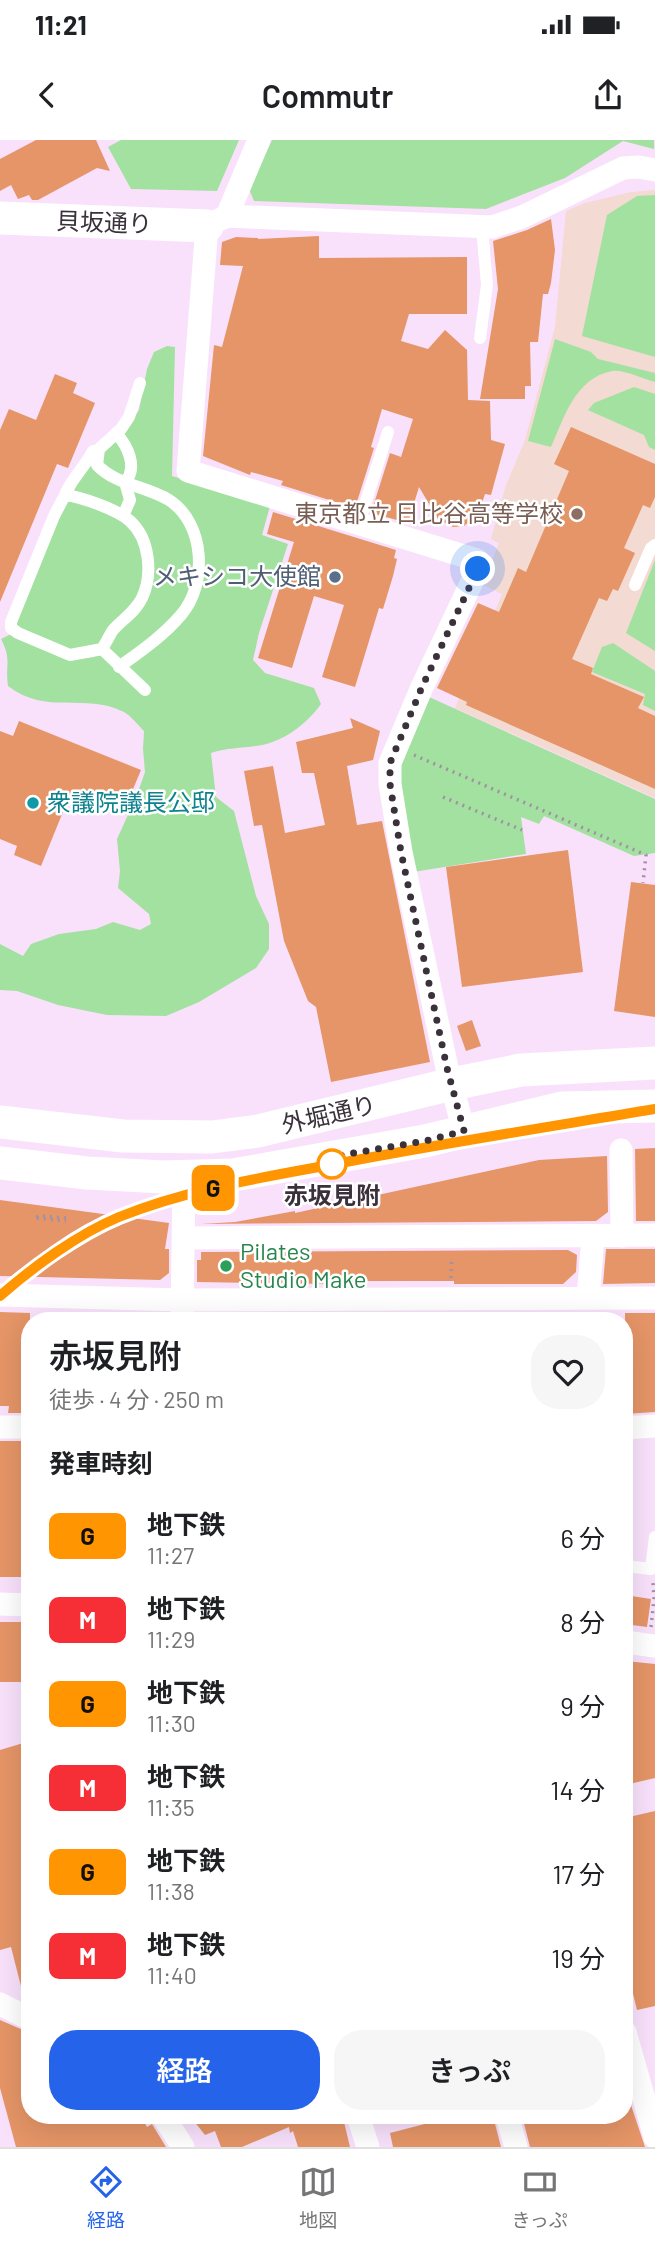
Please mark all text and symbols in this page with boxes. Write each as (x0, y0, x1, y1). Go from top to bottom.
text: 11:21 (35, 9, 87, 40)
icon: back (28, 76, 66, 114)
text: Commutr (262, 76, 393, 114)
icon: share (589, 76, 627, 114)
street label: 貝坂通り (56, 205, 153, 238)
place label: 東京都立 日比谷高等学校 (294, 498, 563, 527)
marker: 東京都立 日比谷高等学校 (569, 506, 585, 522)
your location (460, 551, 495, 586)
place label: メキシコ大使館 (153, 561, 321, 590)
marker: メキシコ大使館 (327, 569, 343, 585)
place label: 衆議院議長公邸 (47, 787, 215, 816)
marker: 衆議院議長公邸 (25, 795, 41, 811)
street label: 外堀通り (279, 1089, 379, 1138)
marker: 赤坂見附 (317, 1149, 347, 1179)
line badge: G (190, 1165, 236, 1211)
text: G (206, 1173, 220, 1202)
place label: 赤坂見附 (284, 1180, 380, 1209)
place label: Pilates Studio Make (240, 1236, 367, 1293)
marker: Pilates Studio Make (218, 1258, 234, 1274)
text: 赤坂見附 (49, 1335, 181, 1375)
button: heart (531, 1335, 605, 1409)
text: 徒歩 · 4 分 · 250 m (49, 1385, 224, 1413)
text: 発車時刻 (49, 1447, 153, 1478)
text: 地下鉄 (147, 1508, 225, 1539)
text: G (80, 1521, 95, 1550)
text: 6 分 (560, 1522, 605, 1553)
text: 11:27 (147, 1541, 194, 1569)
text: 地下鉄 (147, 1592, 225, 1623)
text: M (79, 1605, 96, 1634)
text: 8 分 (560, 1606, 605, 1637)
text: 11:29 (147, 1625, 195, 1653)
text: 地下鉄 (147, 1676, 225, 1707)
text: G (80, 1689, 95, 1718)
text: 9 分 (560, 1690, 605, 1721)
text: 11:30 (147, 1709, 196, 1737)
text: 地下鉄 (147, 1760, 225, 1791)
text: M (79, 1773, 96, 1802)
text: 14 分 (550, 1774, 605, 1805)
text: 11:35 (147, 1793, 195, 1821)
text: 地下鉄 (147, 1844, 225, 1875)
text: G (80, 1857, 95, 1886)
text: 17 分 (552, 1858, 605, 1889)
text: 11:38 (147, 1877, 195, 1905)
text: 地下鉄 (147, 1928, 225, 1959)
text: M (79, 1941, 96, 1970)
text: 19 分 (551, 1942, 605, 1973)
text: 11:40 (147, 1961, 197, 1989)
button: 経路 (49, 2030, 320, 2110)
button: きっぷ (334, 2030, 605, 2110)
tab: 経路 (87, 2163, 125, 2232)
tab: 地図 (299, 2163, 337, 2232)
tab: きっぷ (512, 2163, 568, 2232)

